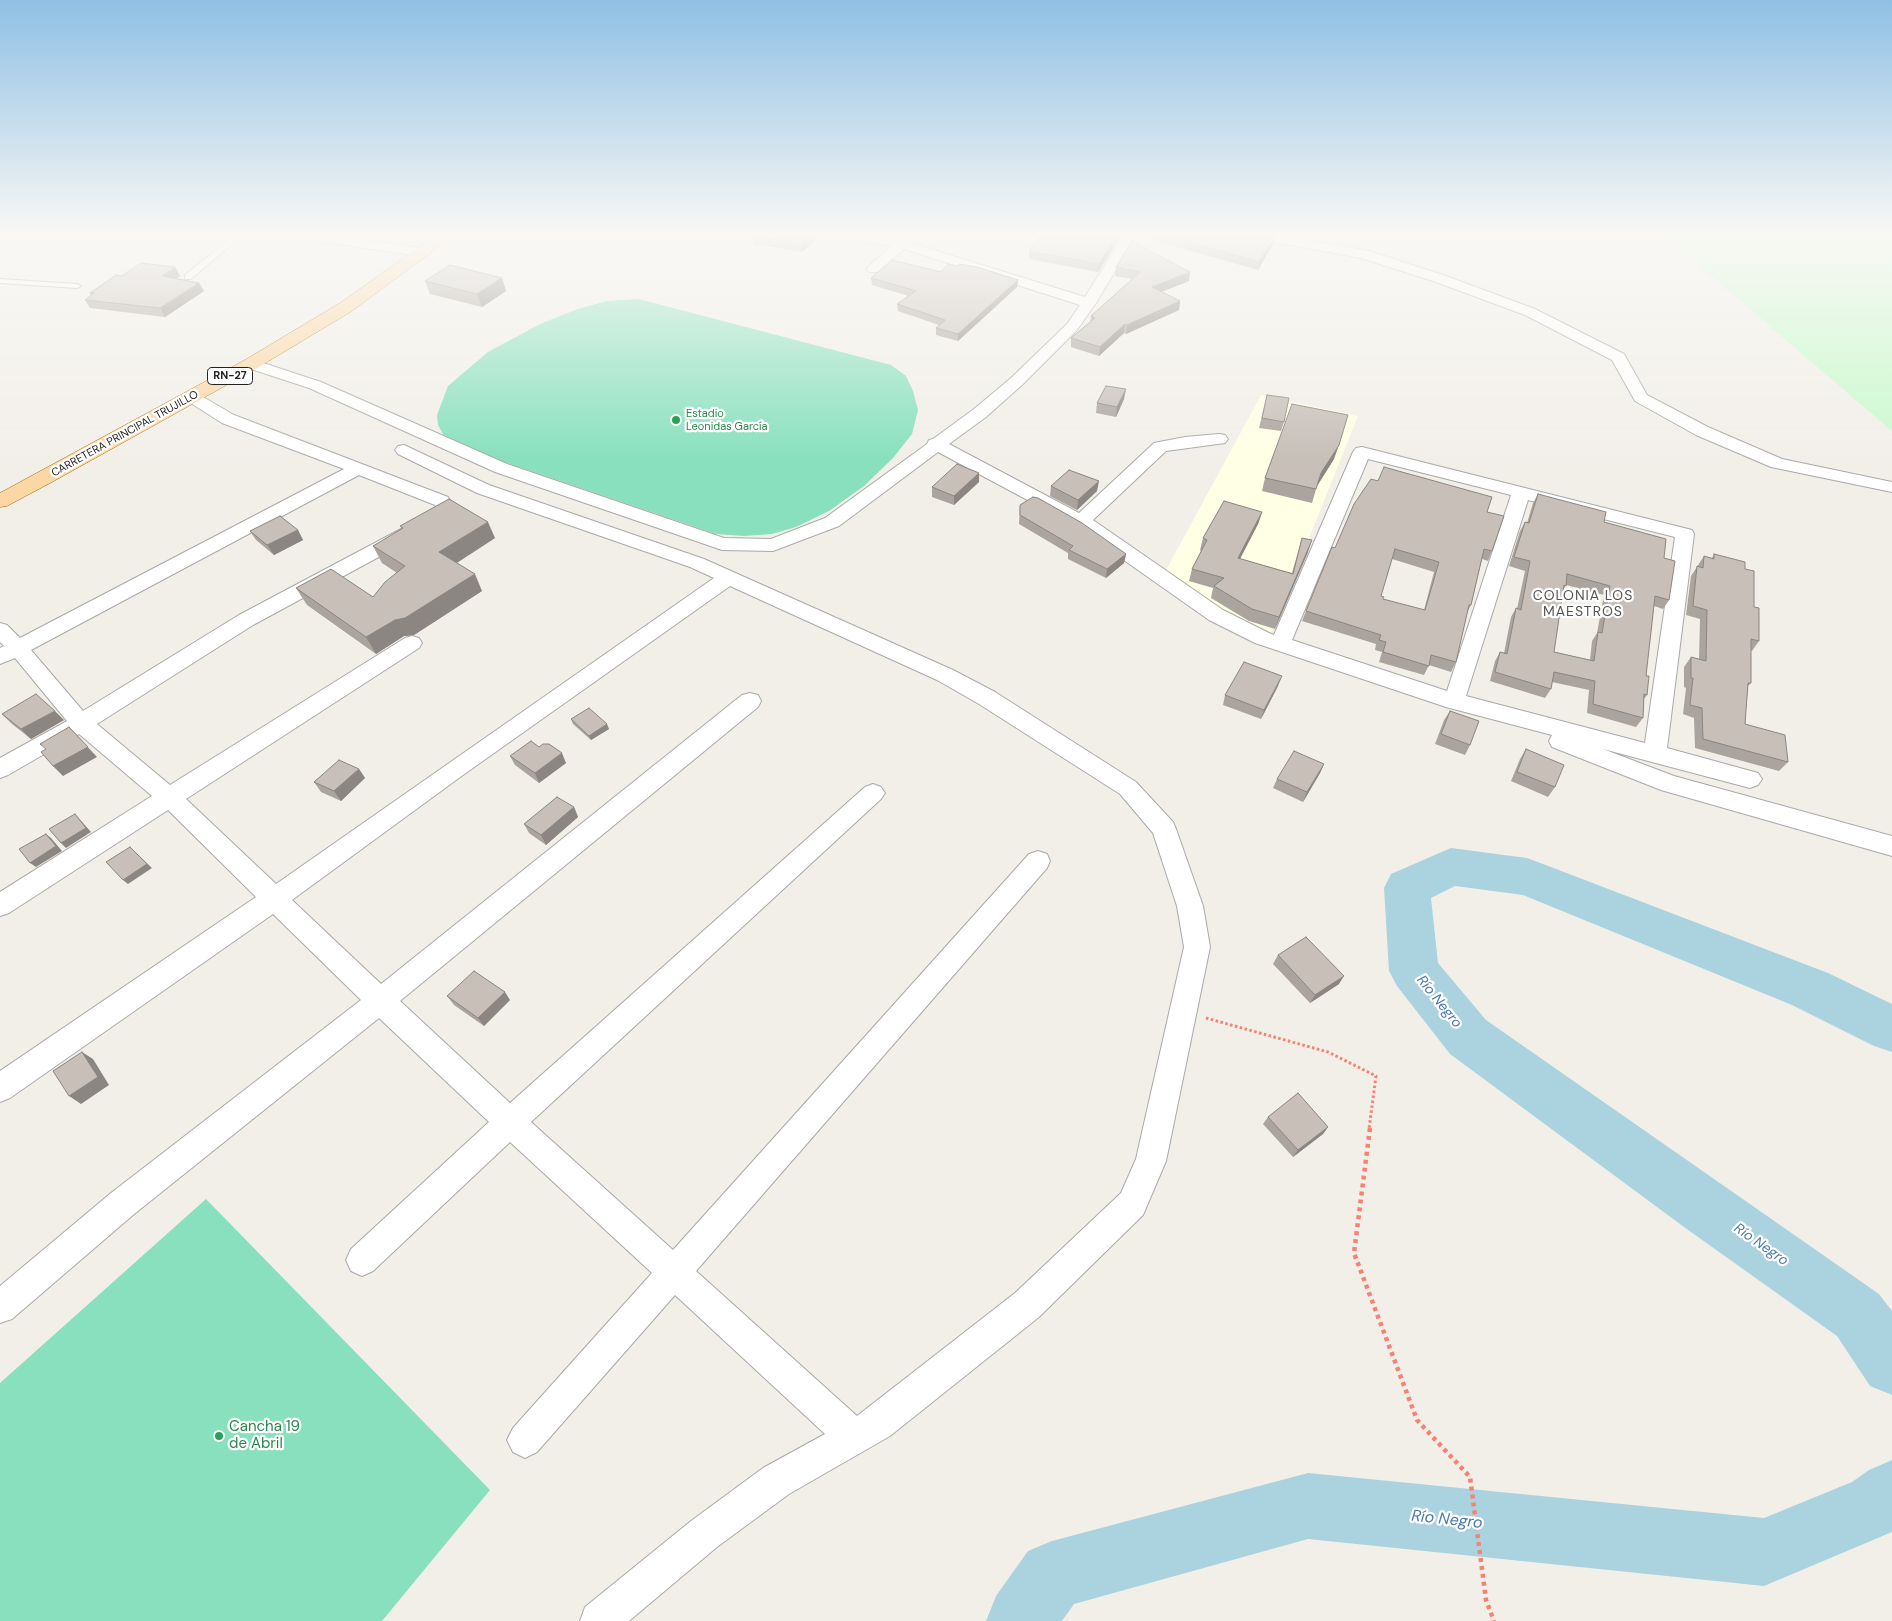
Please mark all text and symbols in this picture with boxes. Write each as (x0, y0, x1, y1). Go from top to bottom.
road number: RN-27 (208, 368, 252, 384)
street label: CARRETERA PRINCIPAL TRUJILLO (49, 388, 201, 480)
place label: Estadio Leonidas García (686, 407, 768, 433)
marker: Estadio Leonidas García (670, 414, 682, 426)
district label: COLONIA LOS MAESTROS (1531, 588, 1635, 620)
water label: Río Negro (1413, 972, 1465, 1032)
water label: Río Negro (1731, 1220, 1791, 1270)
place label: Cancha 19 de Abril (229, 1418, 300, 1453)
marker: Cancha 19 de Abril (213, 1430, 225, 1442)
water label: Río Negro (1411, 1507, 1483, 1533)

